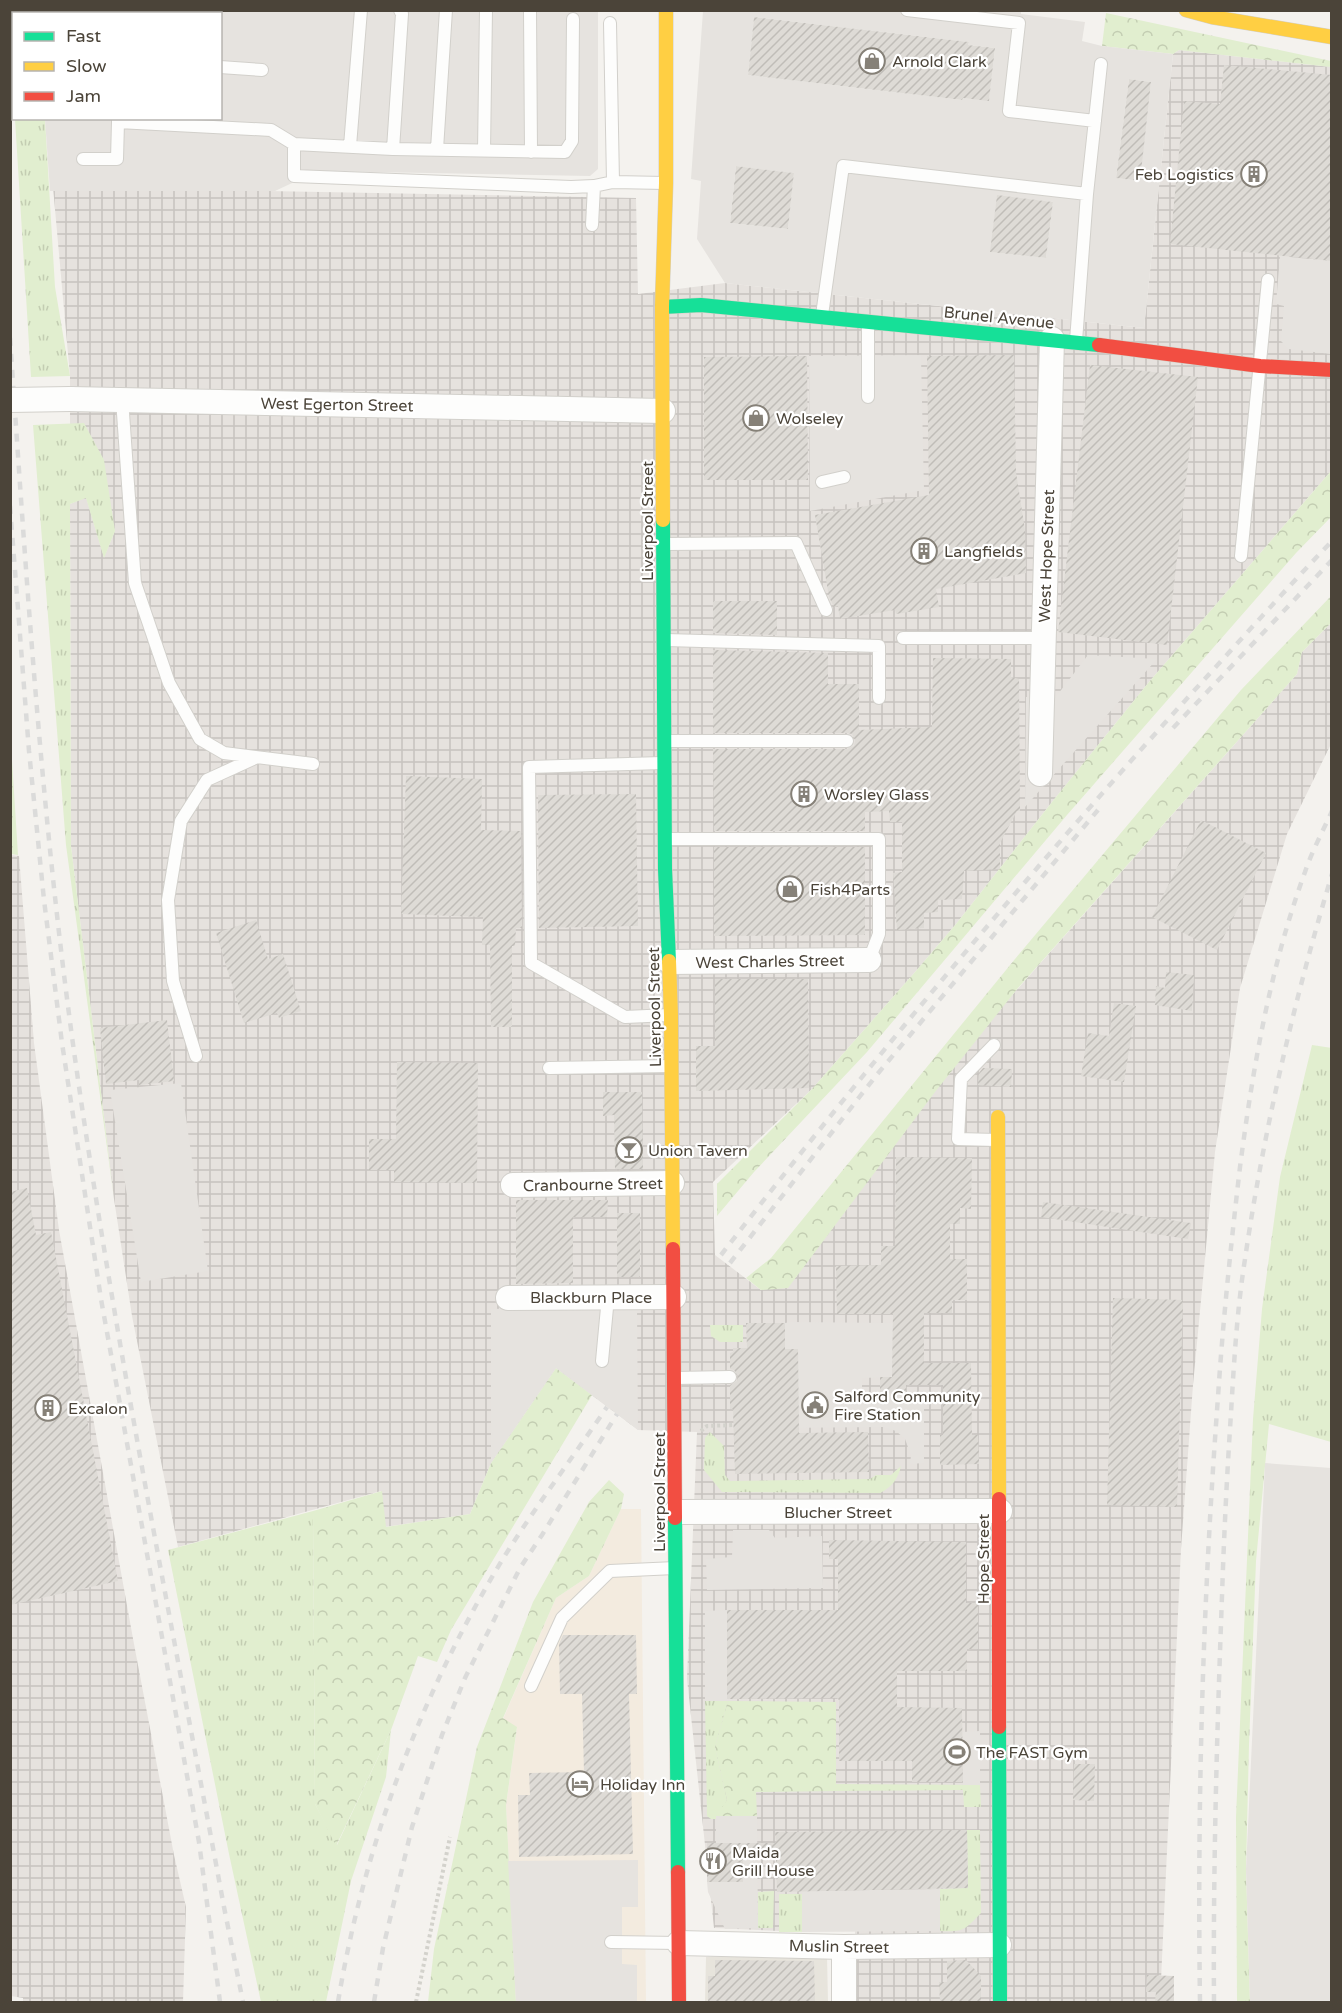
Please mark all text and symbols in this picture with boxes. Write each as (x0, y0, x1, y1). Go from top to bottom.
legend (12, 12, 222, 120)
text: Fast (66, 25, 101, 47)
shop icon: Arnold Clark (857, 46, 887, 76)
place label: Arnold Clark (892, 52, 987, 72)
text: Slow (66, 55, 107, 77)
text: Jam (66, 85, 101, 107)
building icon: Feb Logistics (1239, 159, 1269, 189)
place label: Feb Logistics (1135, 165, 1234, 185)
street label: Brunel Avenue (943, 302, 1055, 334)
street label: West Egerton Street (260, 394, 414, 416)
shop icon: Wolseley (741, 403, 771, 433)
place label: Wolseley (776, 409, 844, 429)
street label: Liverpool Street (638, 461, 658, 581)
street label: West Hope Street (1035, 489, 1059, 623)
building icon: Langfields (909, 536, 939, 566)
place label: Langfields (944, 542, 1023, 562)
building icon: Worsley Glass (789, 779, 819, 809)
place label: Worsley Glass (824, 785, 929, 805)
shop icon: Fish4Parts (775, 874, 805, 904)
place label: Fish4Parts (810, 880, 890, 900)
street label: Liverpool Street (644, 947, 666, 1067)
street label: West Charles Street (695, 951, 845, 973)
bar icon: Union Tavern (614, 1135, 644, 1165)
place label: Union Tavern (648, 1141, 748, 1161)
street label: Cranbourne Street (523, 1174, 663, 1196)
street label: Blackburn Place (530, 1288, 652, 1308)
place label: Salford Community Fire Station (834, 1387, 981, 1425)
public building icon: Salford Community Fire Station (800, 1390, 830, 1420)
building icon: Excalon (33, 1393, 63, 1423)
place label: Excalon (68, 1399, 128, 1419)
street label: Liverpool Street (650, 1432, 670, 1552)
street label: Blucher Street (784, 1503, 892, 1523)
street label: Hope Street (974, 1514, 994, 1604)
sports icon: The FAST Gym (942, 1737, 972, 1767)
place label: The FAST Gym (976, 1743, 1088, 1763)
hotel icon: Holiday Inn (565, 1769, 595, 1799)
place label: Holiday Inn (600, 1775, 685, 1795)
place label: Maida Grill House (732, 1843, 814, 1881)
restaurant icon: Maida Grill House (698, 1846, 728, 1876)
street label: Muslin Street (789, 1936, 889, 1958)

